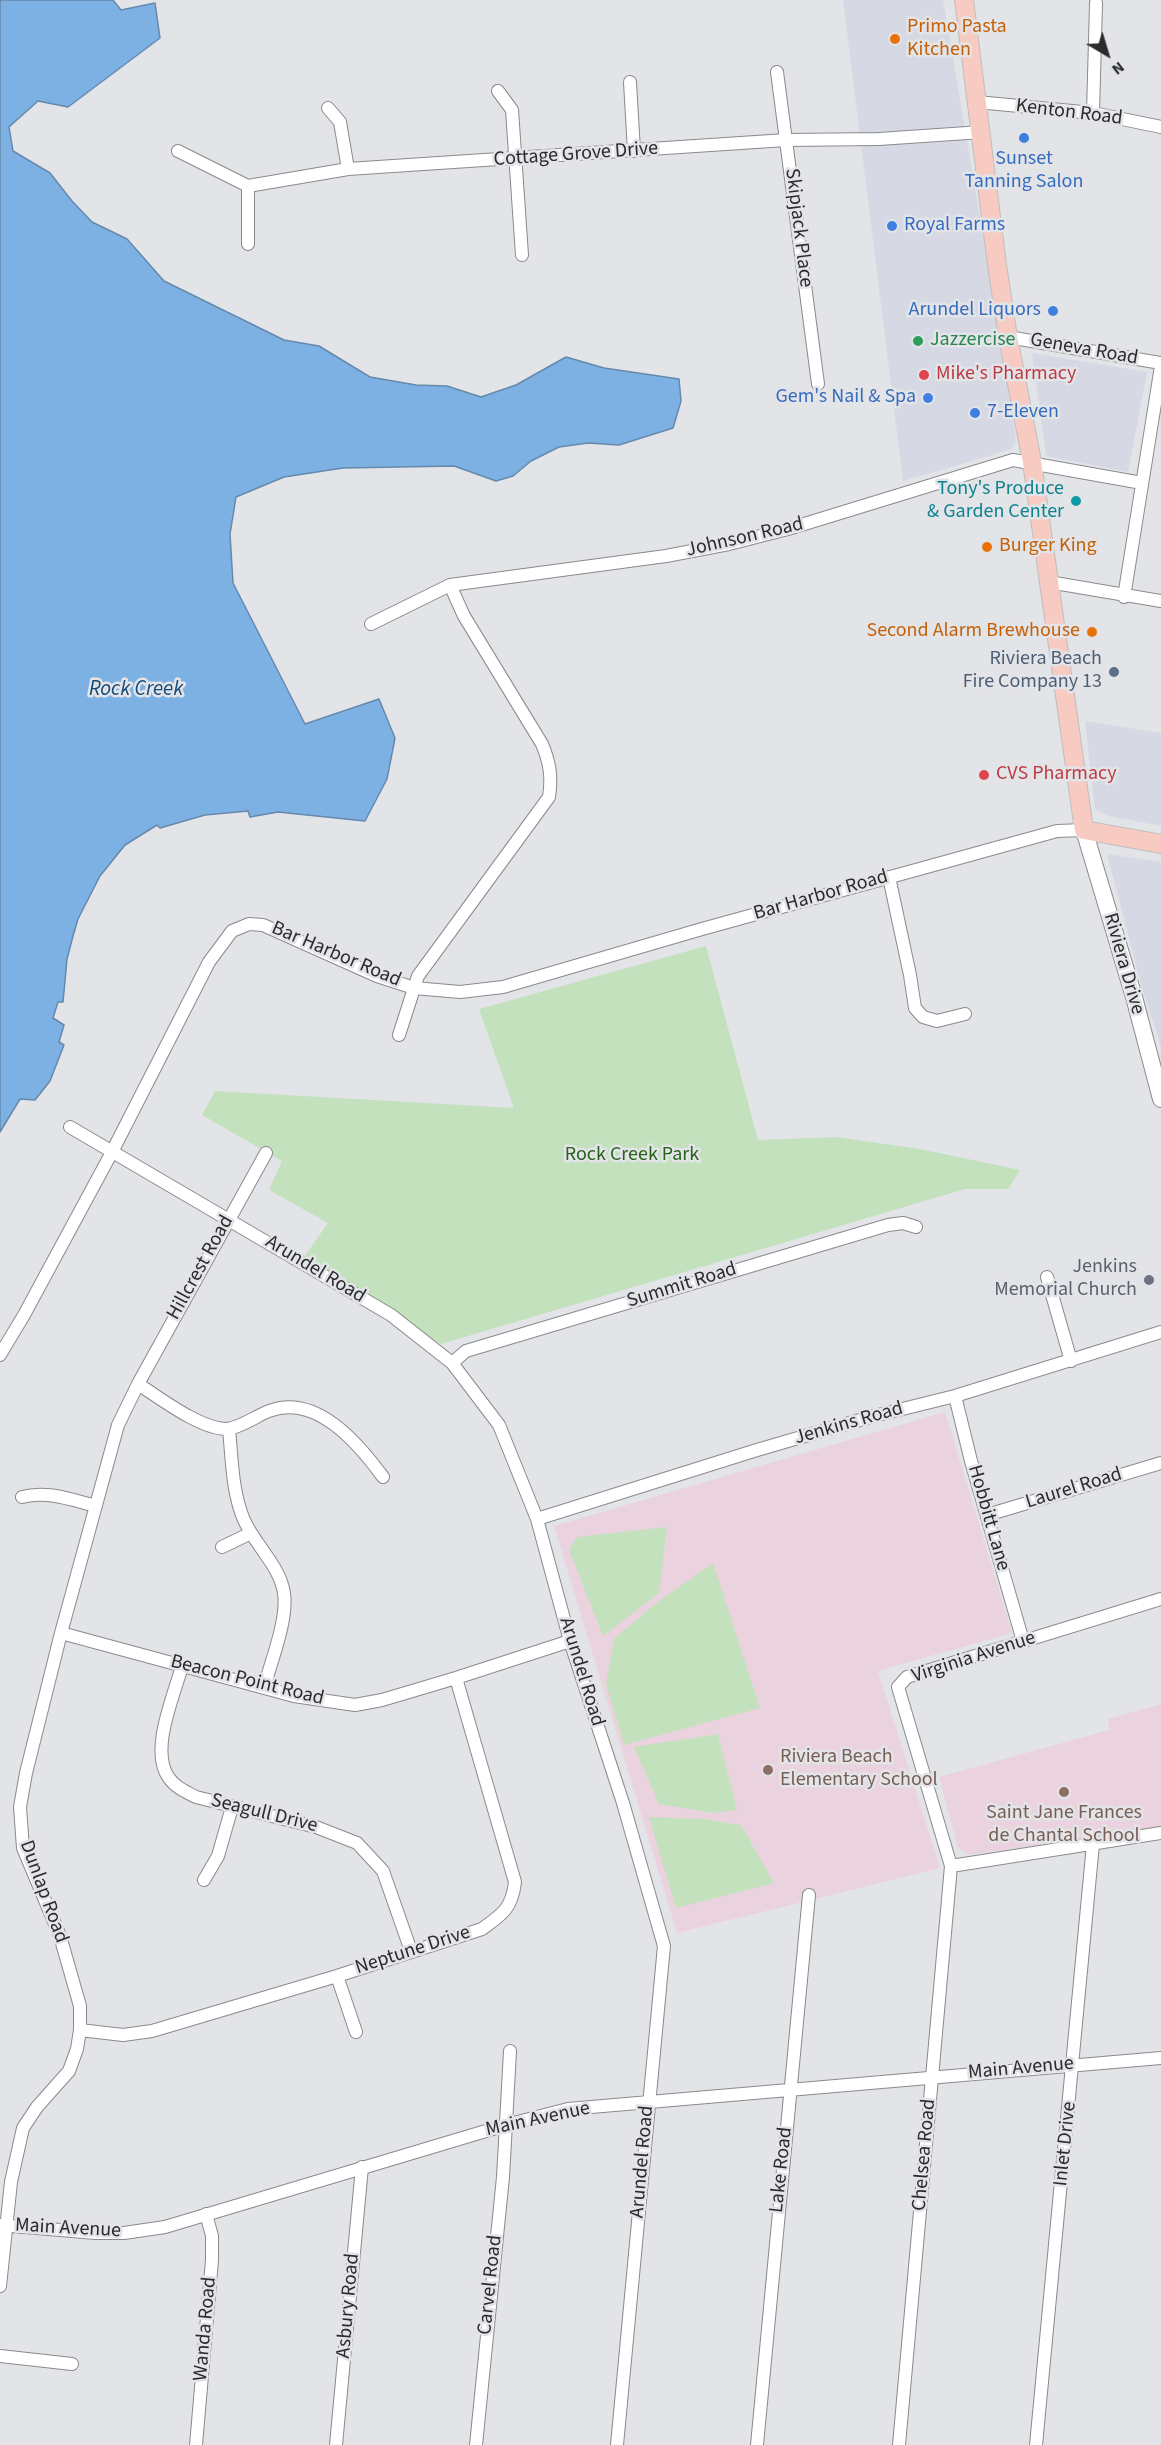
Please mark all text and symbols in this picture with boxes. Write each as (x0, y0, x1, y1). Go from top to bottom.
place label: Primo Pasta Kitchen (907, 16, 1007, 63)
north arrow (1077, 24, 1137, 84)
marker: Primo Pasta Kitchen (888, 32, 902, 46)
text: N (1107, 56, 1129, 80)
street label: Kenton Road (1014, 95, 1124, 131)
marker: Sunset Tanning Salon (1017, 131, 1031, 145)
street label: Cottage Grove Drive (493, 137, 659, 173)
place label: Sunset Tanning Salon (965, 148, 1083, 195)
street label: Skipjack Place (779, 167, 817, 289)
place label: Royal Farms (904, 214, 1005, 238)
marker: Royal Farms (885, 219, 899, 233)
place label: Arundel Liquors (909, 299, 1041, 323)
marker: Arundel Liquors (1046, 304, 1060, 318)
place label: Jazzercise (930, 329, 1015, 353)
street label: Geneva Road (1028, 329, 1140, 371)
marker: Jazzercise (911, 334, 925, 348)
place label: Mike's Pharmacy (936, 363, 1076, 387)
marker: Mike's Pharmacy (917, 368, 931, 382)
place label: Gem's Nail & Spa (775, 386, 916, 410)
marker: Gem's Nail & Spa (921, 391, 935, 405)
place label: 7-Eleven (987, 401, 1059, 425)
marker: 7-Eleven (968, 406, 982, 420)
place label: Tony's Produce & Garden Center (927, 478, 1064, 525)
marker: Tony's Produce & Garden Center (1069, 494, 1083, 508)
street label: Johnson Road (684, 513, 806, 563)
place label: Burger King (999, 535, 1097, 559)
marker: Burger King (980, 540, 994, 554)
place label: Second Alarm Brewhouse (866, 620, 1080, 644)
marker: Second Alarm Brewhouse (1085, 625, 1099, 639)
place label: Riviera Beach Fire Company 13 (963, 648, 1102, 695)
marker: Riviera Beach Fire Company 13 (1107, 665, 1121, 679)
water label: Rock Creek (89, 677, 183, 703)
place label: CVS Pharmacy (996, 763, 1117, 787)
marker: CVS Pharmacy (977, 768, 991, 782)
street label: Bar Harbor Road (751, 865, 891, 927)
street label: Riviera Drive (1097, 911, 1149, 1017)
street label: Bar Harbor Road (268, 917, 404, 993)
park label: Rock Creek Park (565, 1144, 699, 1168)
street label: Hillcrest Road (162, 1212, 240, 1324)
street label: Arundel Road (261, 1231, 369, 1309)
place label: Jenkins Memorial Church (994, 1256, 1137, 1303)
street label: Summit Road (624, 1258, 740, 1314)
marker: Jenkins Memorial Church (1142, 1273, 1156, 1287)
street label: Jenkins Road (792, 1397, 906, 1451)
street label: Hobbitt Lane (961, 1462, 1015, 1574)
street label: Laurel Road (1023, 1463, 1125, 1515)
street label: Arundel Road (553, 1615, 609, 1729)
street label: Virginia Avenue (909, 1627, 1039, 1689)
street label: Beacon Point Road (168, 1650, 326, 1712)
place label: Riviera Beach Elementary School (780, 1746, 938, 1793)
marker: Riviera Beach Elementary School (761, 1763, 775, 1777)
marker: Saint Jane Frances de Chantal School (1057, 1785, 1071, 1799)
street label: Seagull Drive (208, 1789, 320, 1839)
place label: Saint Jane Frances de Chantal School (986, 1802, 1142, 1849)
street label: Dunlap Road (13, 1837, 73, 1947)
street label: Neptune Drive (352, 1921, 474, 1981)
street label: Main Avenue (967, 2052, 1075, 2086)
street label: Main Avenue (484, 2097, 592, 2143)
street label: Chelsea Road (908, 2098, 942, 2212)
street label: Inlet Drive (1050, 2100, 1082, 2188)
street label: Arundel Road (626, 2105, 660, 2219)
street label: Lake Road (766, 2126, 798, 2214)
street label: Main Avenue (14, 2214, 122, 2244)
street label: Carvel Road (474, 2234, 508, 2336)
street label: Asbury Road (332, 2252, 366, 2360)
street label: Wanda Road (189, 2276, 223, 2382)

